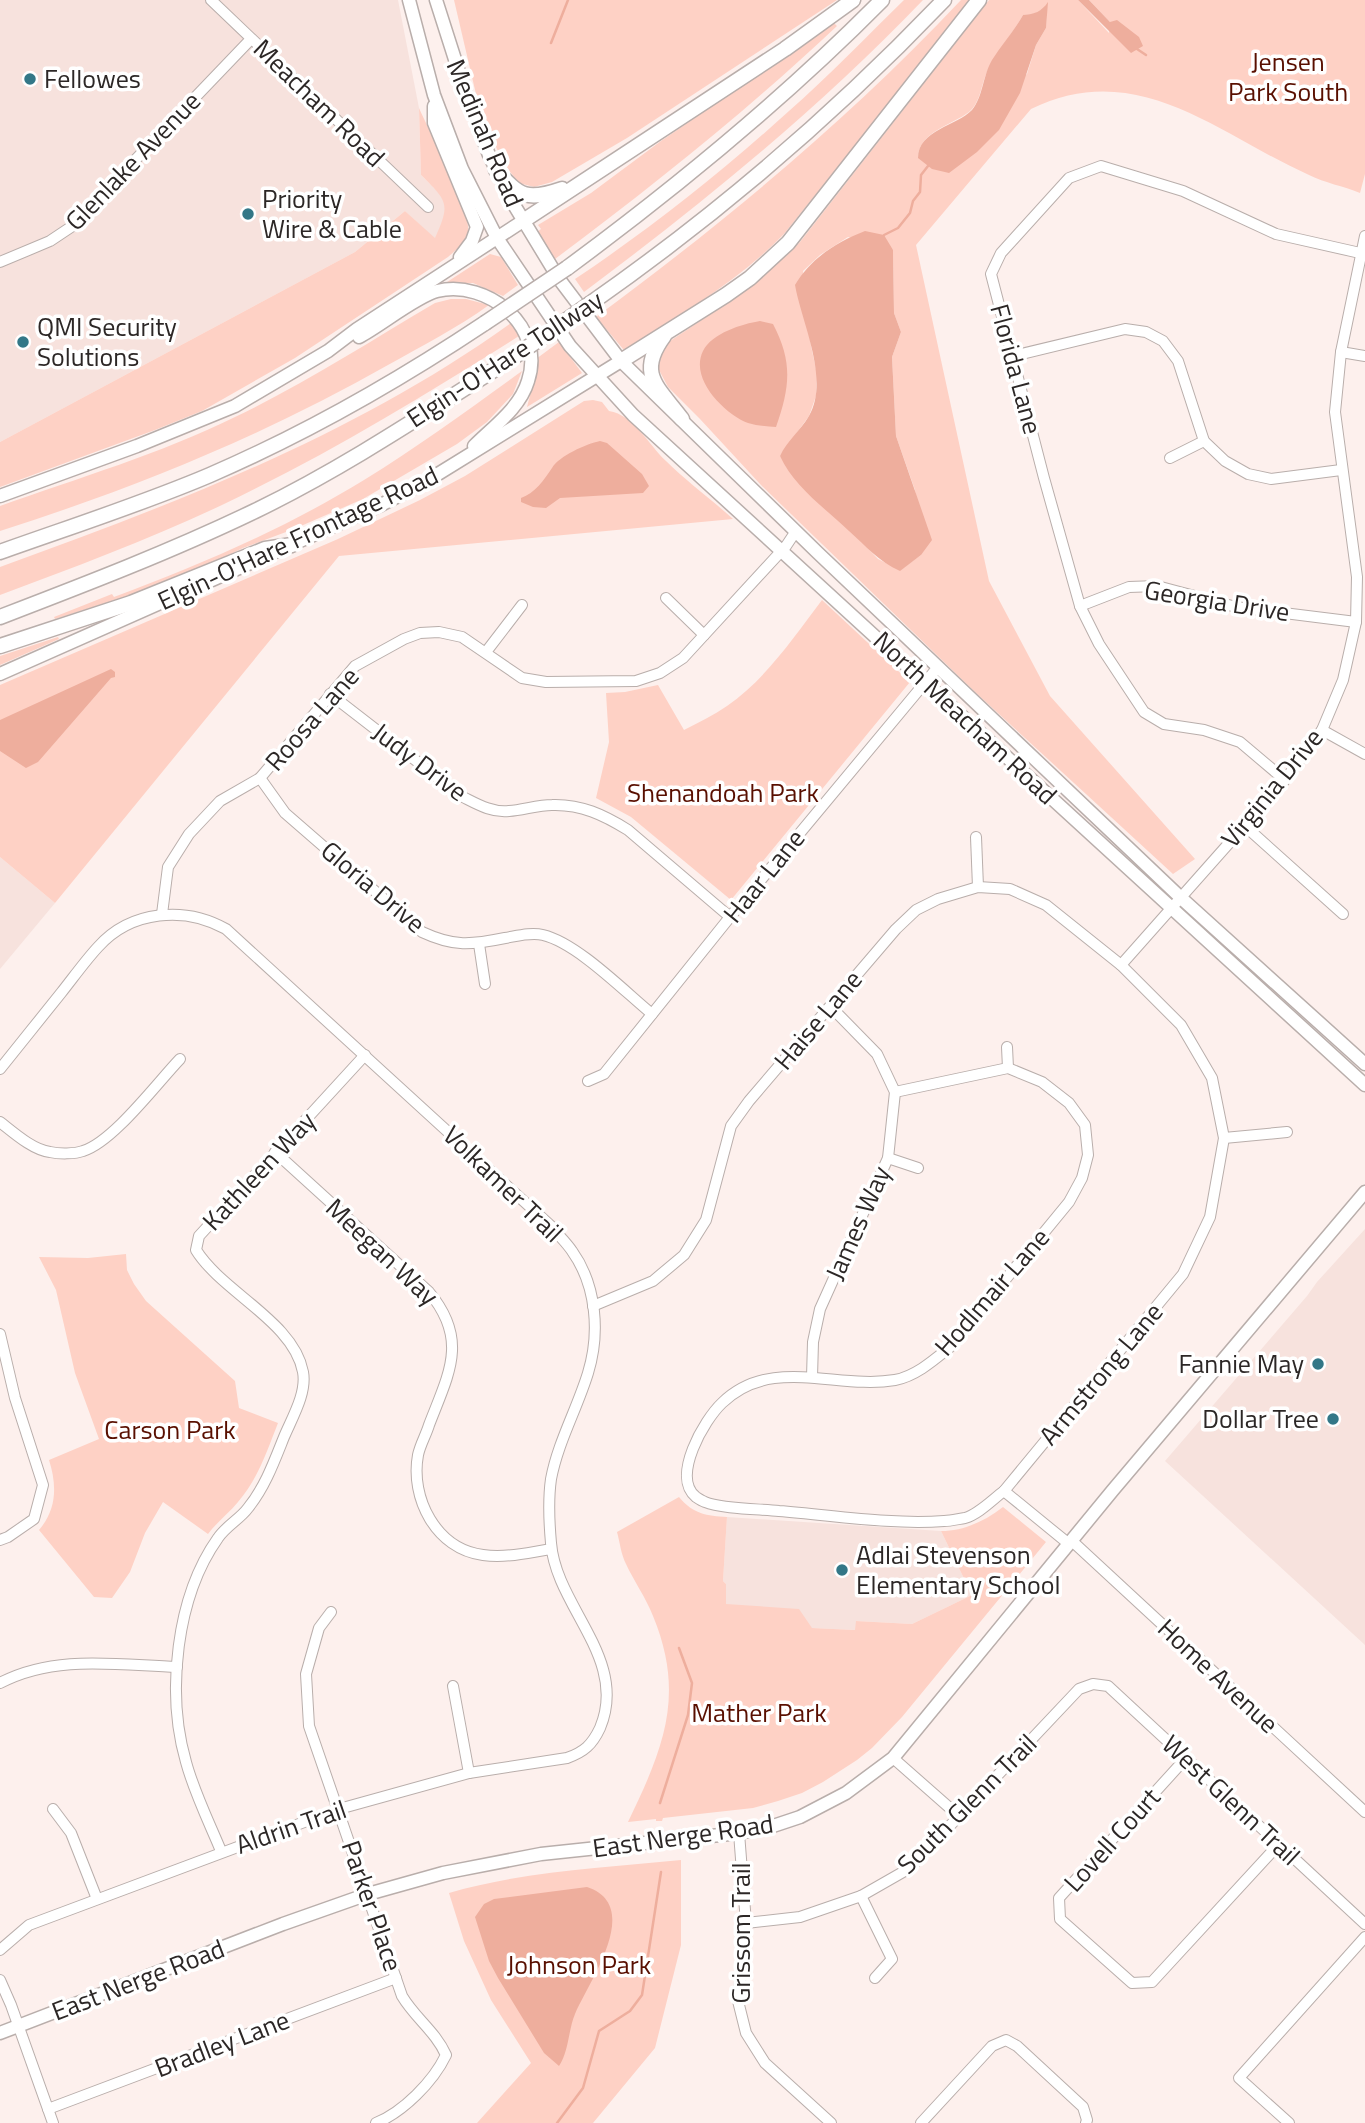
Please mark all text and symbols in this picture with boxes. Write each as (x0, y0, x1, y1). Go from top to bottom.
street label: Meacham Road (245, 30, 394, 176)
park label: Jensen Park South (1228, 42, 1348, 111)
street label: Medinah Road (437, 53, 534, 213)
place label: Fellowes (44, 59, 141, 98)
marker: Fellowes (22, 71, 38, 87)
street label: Glenlake Avenue (56, 82, 209, 239)
place label: Priority Wire & Cable (262, 179, 402, 248)
marker: Priority Wire & Cable (240, 206, 256, 222)
street label: Elgin-O'Hare Tollway (399, 280, 611, 437)
street label: Florida Lane (980, 299, 1053, 438)
place label: QMI Security Solutions (37, 307, 177, 376)
marker: QMI Security Solutions (15, 334, 31, 350)
street label: Elgin-O'Hare Frontage Road (151, 455, 445, 620)
street label: Georgia Drive (1142, 570, 1292, 631)
street label: North Meacham Road (865, 622, 1066, 813)
street label: Roosa Lane (255, 658, 368, 779)
street label: Judy Drive (365, 713, 476, 810)
street label: Virginia Drive (1211, 719, 1332, 856)
park label: Shenandoah Park (627, 773, 819, 812)
street label: Haar Lane (714, 820, 814, 931)
street label: Gloria Drive (313, 831, 434, 942)
street label: Haise Lane (764, 961, 871, 1078)
street label: Kathleen Way (193, 1102, 324, 1239)
street label: Volkamer Trail (434, 1116, 572, 1251)
street label: James Way (815, 1159, 900, 1286)
street label: Meegan Way (317, 1189, 448, 1314)
street label: Hodlmair Lane (925, 1219, 1058, 1364)
street label: Armstrong Lane (1029, 1294, 1172, 1453)
place label: Fannie May (1178, 1344, 1304, 1383)
marker: Fannie May (1310, 1356, 1326, 1372)
place label: Dollar Tree (1202, 1399, 1319, 1438)
park label: Carson Park (104, 1410, 236, 1449)
marker: Dollar Tree (1325, 1411, 1341, 1427)
place label: Adlai Stevenson Elementary School (856, 1535, 1061, 1604)
marker: Adlai Stevenson Elementary School (834, 1562, 850, 1578)
street label: Home Avenue (1149, 1609, 1288, 1742)
park label: Mather Park (691, 1693, 827, 1732)
street label: South Glenn Trail (888, 1725, 1046, 1883)
street label: West Glenn Trail (1153, 1725, 1309, 1874)
street label: Lovell Court (1054, 1779, 1169, 1900)
street label: Aldrin Trail (230, 1789, 351, 1864)
street label: East Nerge Road (590, 1804, 776, 1867)
street label: Parker Place (332, 1835, 413, 1977)
street label: Grissom Trail (721, 1862, 760, 2004)
street label: East Nerge Road (46, 1929, 230, 2030)
park label: Johnson Park (507, 1945, 651, 1984)
street label: Bradley Lane (149, 2000, 295, 2087)

